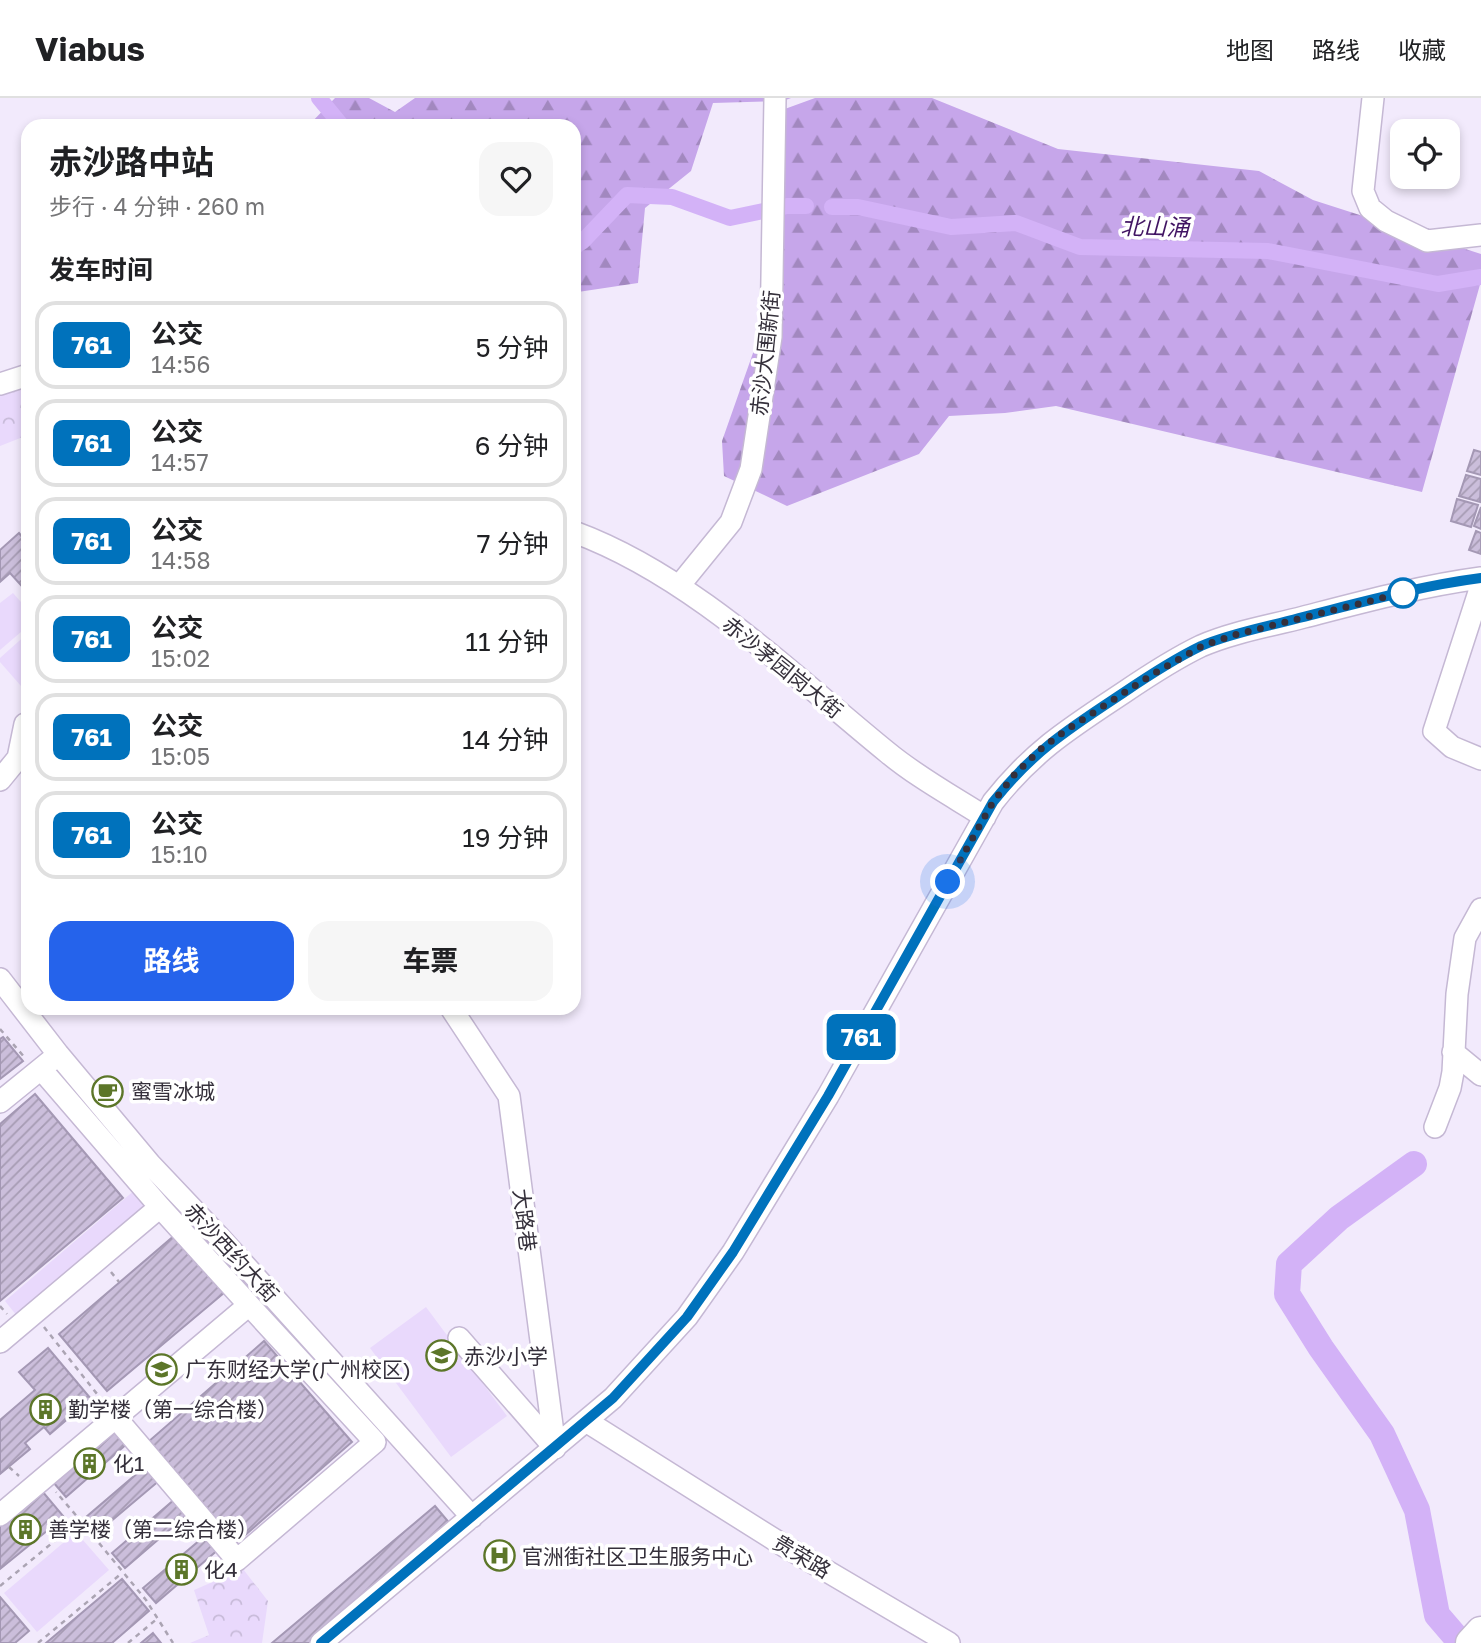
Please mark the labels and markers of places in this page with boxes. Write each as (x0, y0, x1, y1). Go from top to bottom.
unlabelled marker (1388, 578, 1418, 608)
cafe icon: 蜜雪冰城 (91, 1074, 125, 1108)
place label: 蜜雪冰城 (131, 1078, 215, 1104)
school or university icon: 赤沙小学 (424, 1339, 458, 1373)
place label: 赤沙小学 (464, 1343, 548, 1369)
school or university icon: 广东财经大学(广州校区) (145, 1352, 179, 1386)
place label: 广东财经大学(广州校区) (185, 1356, 411, 1382)
building icon: 勤学楼（第一综合楼） (28, 1392, 62, 1426)
place label: 勤学楼（第一综合楼） (68, 1396, 278, 1422)
building icon: 化1 (73, 1446, 107, 1480)
place label: 化1 (113, 1450, 144, 1476)
building icon: 善学楼（第二综合楼） (8, 1512, 42, 1546)
place label: 善学楼（第二综合楼） (48, 1516, 258, 1542)
hospital icon: 官洲街社区卫生服务中心 (482, 1539, 516, 1573)
place label: 官洲街社区卫生服务中心 (522, 1543, 753, 1569)
building icon: 化4 (164, 1552, 198, 1586)
place label: 化4 (204, 1556, 238, 1582)

